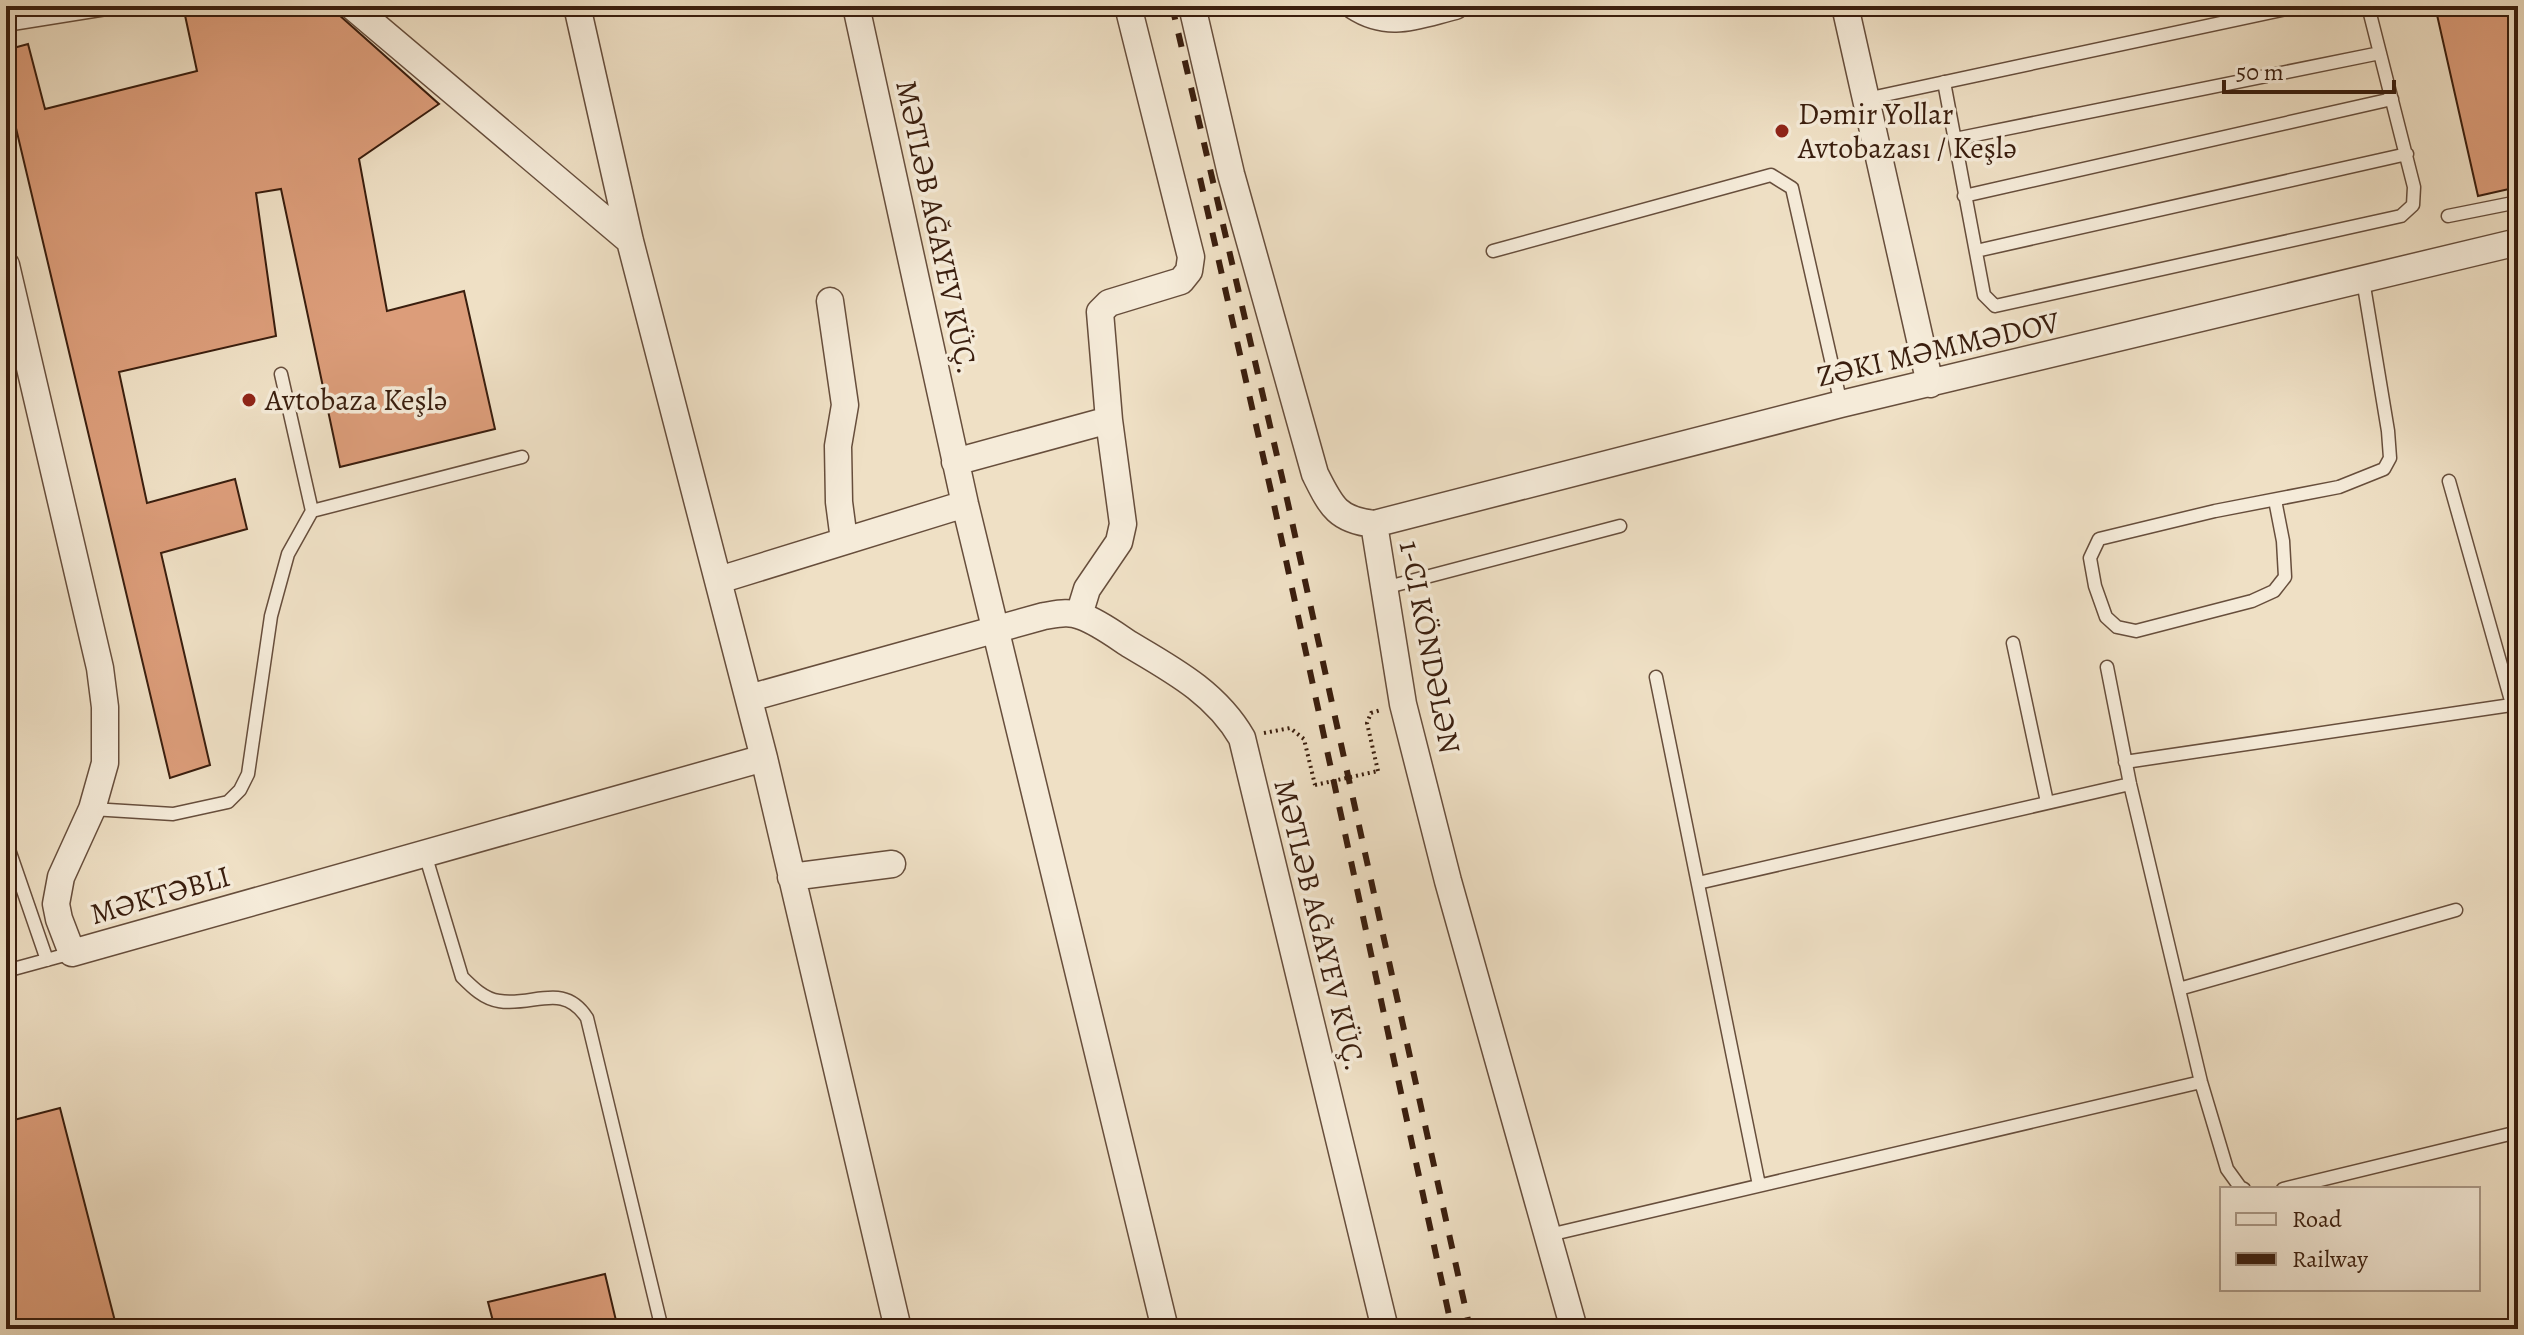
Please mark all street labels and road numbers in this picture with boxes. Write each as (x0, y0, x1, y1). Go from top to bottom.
street label: MƏTLƏB AĞAYEV KÜÇ. (886, 76, 988, 378)
street label: ZƏKI MƏMMƏDOV (1813, 301, 2064, 396)
street label: 1-CI KÖNDƏLƏN (1390, 537, 1470, 757)
street label: MƏTLƏB AĞAYEV KÜÇ. (1264, 775, 1376, 1075)
street label: MƏKTƏBLI (85, 856, 235, 934)

